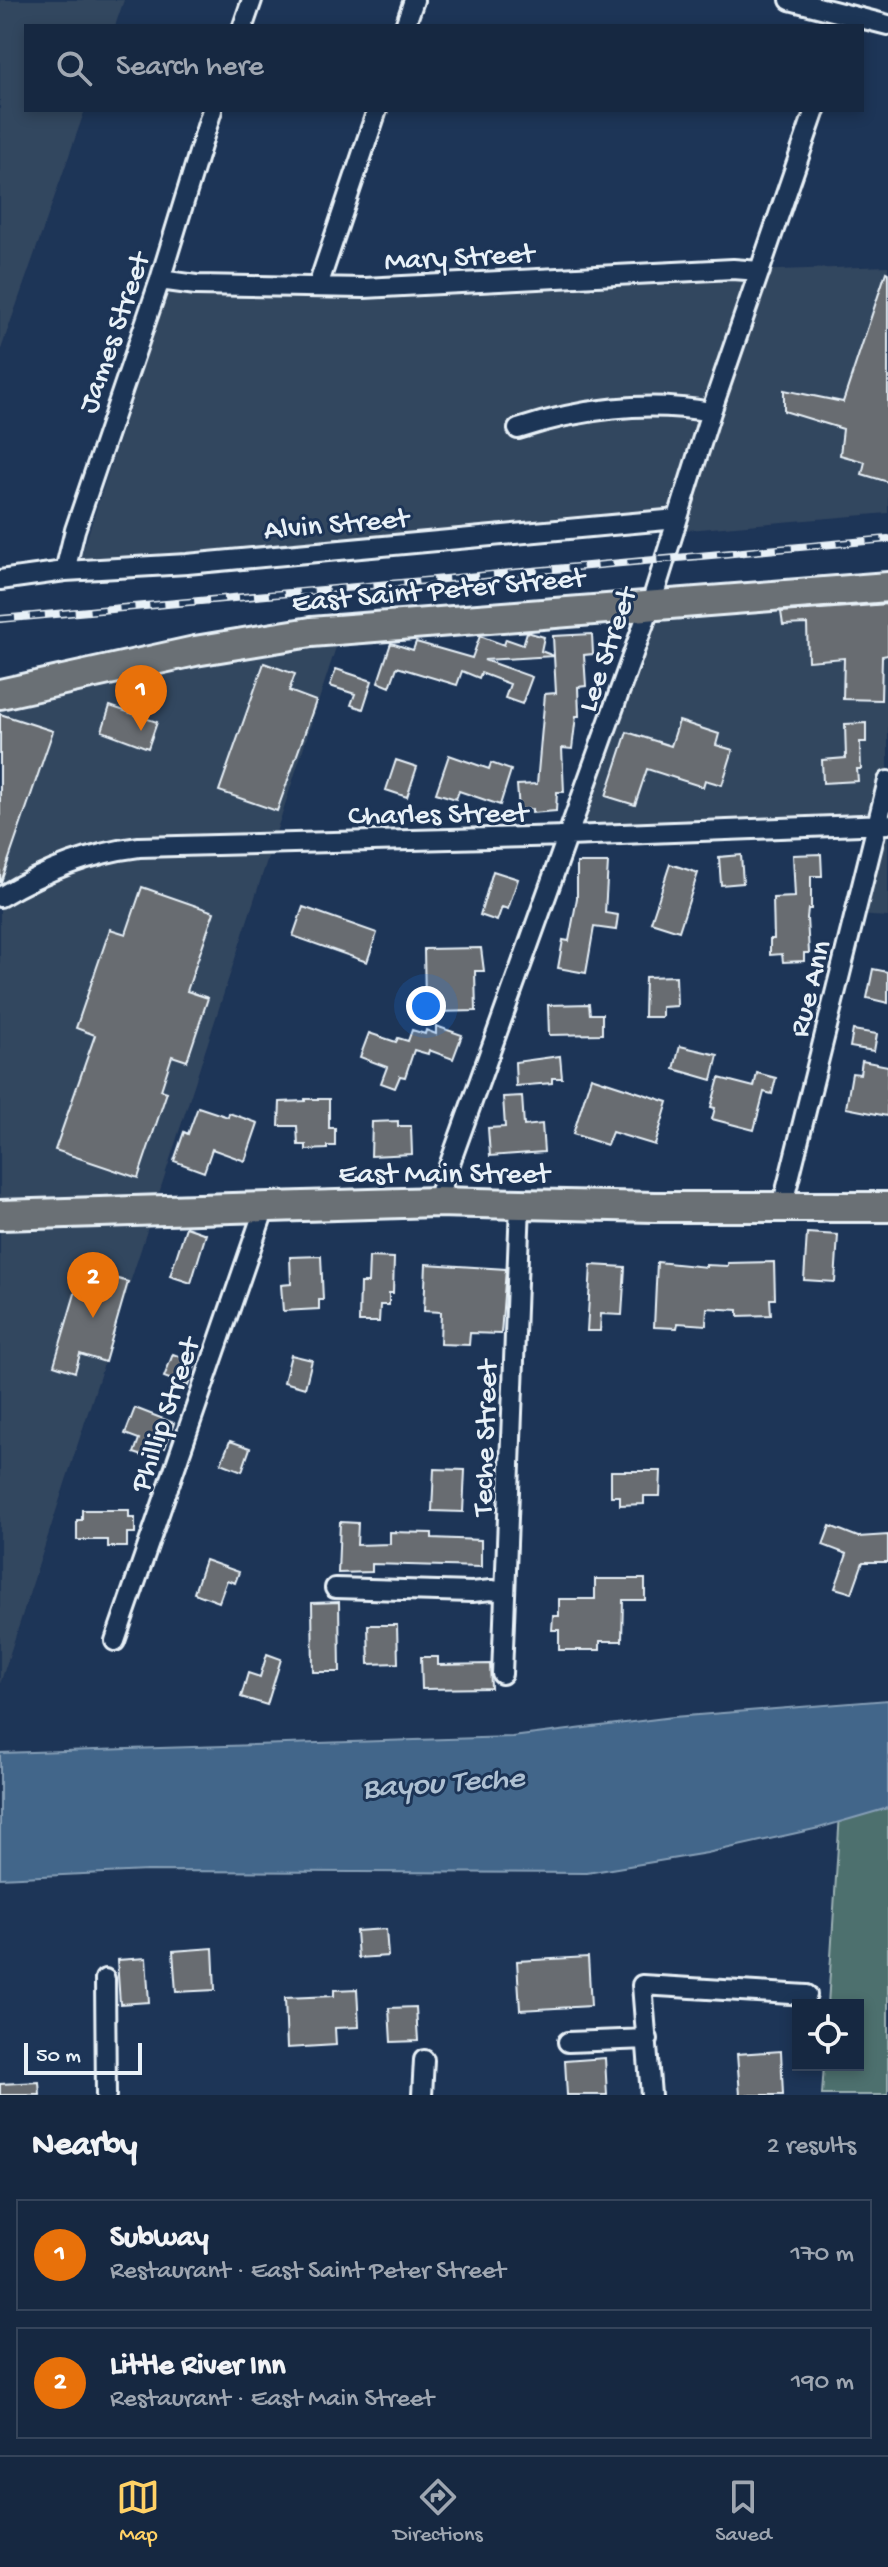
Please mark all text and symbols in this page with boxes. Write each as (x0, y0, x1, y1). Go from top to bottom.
search box (24, 24, 864, 112)
icon: search (52, 46, 96, 90)
text: Search here (116, 51, 264, 86)
street label: Mary Street (383, 238, 538, 281)
street label: James Street (72, 246, 161, 418)
street label: Alvin Street (262, 502, 413, 550)
street label: East Saint Peter Street (290, 562, 589, 623)
street label: Lee Street (572, 581, 648, 717)
pin: 1 (115, 665, 167, 731)
street label: Charles Street (348, 797, 531, 836)
street label: Rue Ann (783, 937, 841, 1041)
your location (406, 986, 446, 1026)
street label: East Main Street (338, 1159, 552, 1194)
pin: 2 (67, 1252, 119, 1318)
street label: Phillip Street (124, 1331, 211, 1498)
street label: Teche Street (467, 1357, 508, 1519)
water label: Bayou Teche (361, 1760, 527, 1810)
map controls (792, 1999, 864, 2071)
button: locate (792, 1999, 864, 2071)
scale bar (24, 2039, 142, 2075)
text: 50 m (36, 2044, 81, 2070)
text: Nearby (32, 2127, 137, 2167)
text: 2 results (767, 2132, 856, 2163)
text: Subway (110, 2222, 209, 2257)
text: 1 (55, 2240, 65, 2271)
text: 170 m (791, 2240, 854, 2271)
text: Restaurant · East Saint Peter Street (110, 2257, 506, 2288)
text: Little River Inn (110, 2350, 286, 2385)
text: 2 (54, 2368, 66, 2399)
text: 190 m (791, 2368, 854, 2399)
text: Restaurant · East Main Street (110, 2385, 434, 2416)
tab: Map (116, 2475, 160, 2549)
tab: Directions (393, 2475, 483, 2549)
tab: Saved (715, 2475, 772, 2549)

